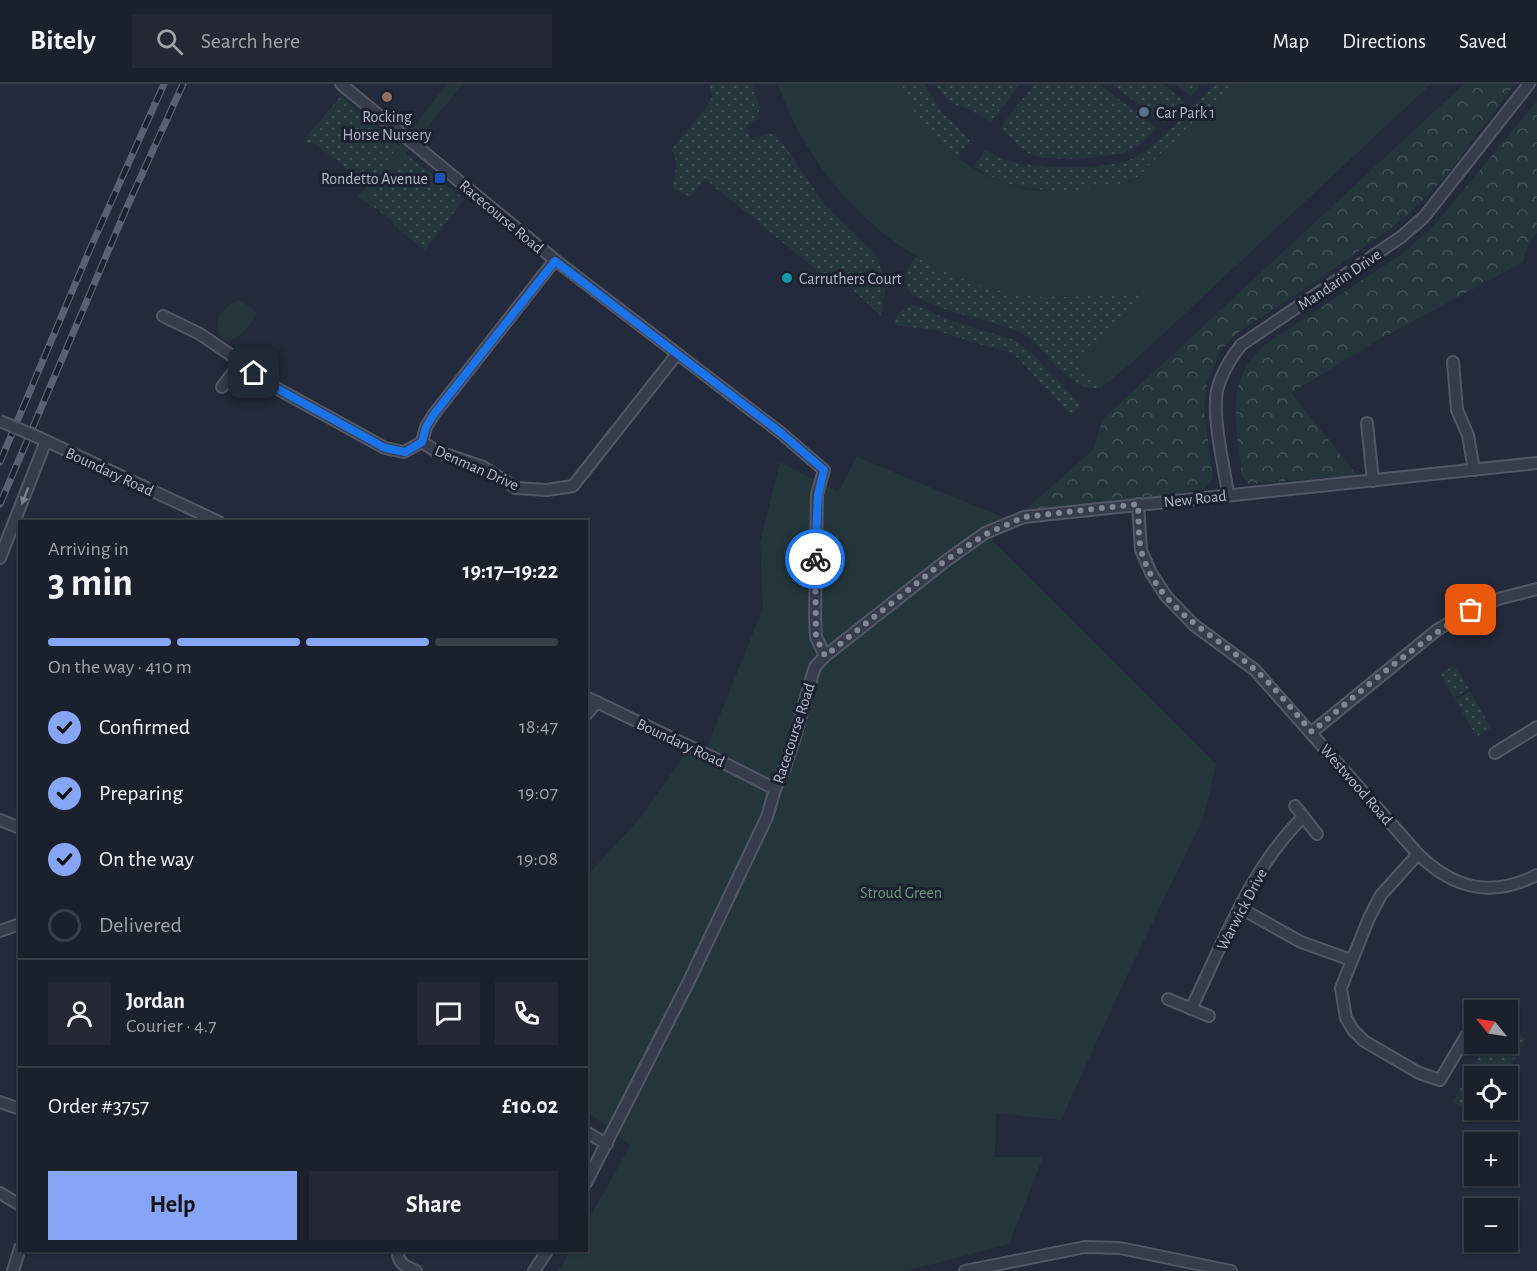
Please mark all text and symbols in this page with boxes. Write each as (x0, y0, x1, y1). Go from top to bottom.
search box (132, 14, 552, 68)
icon: search (153, 25, 186, 58)
text: Bitely (30, 27, 96, 55)
text: Search here (201, 30, 300, 52)
text: Map (1273, 31, 1309, 52)
text: Directions (1342, 31, 1426, 52)
text: Saved (1459, 31, 1507, 52)
marker: Rocking Horse Nursery (380, 90, 394, 104)
marker: Car Park 1 (1137, 105, 1151, 119)
place label: Car Park 1 (1156, 105, 1215, 121)
place label: Rocking Horse Nursery (343, 109, 432, 144)
place label: Rondetto Avenue (321, 171, 428, 187)
marker: Rondetto Avenue (433, 171, 447, 185)
street label: Racecourse Road (456, 177, 546, 256)
street label: Mandarin Drive (1295, 246, 1384, 313)
marker: Carruthers Court (780, 271, 794, 285)
place label: Carruthers Court (799, 271, 902, 287)
pin (228, 347, 279, 398)
icon: home (237, 356, 270, 389)
street label: Denman Drive (432, 442, 521, 494)
street label: Boundary Road (63, 445, 156, 500)
one-way arrow (19, 487, 29, 505)
street label: New Road (1163, 488, 1227, 510)
courier (785, 529, 845, 589)
text: Arriving in (48, 539, 129, 559)
icon: bike (799, 543, 832, 576)
text: 19:17–19:22 (463, 560, 558, 582)
text: 3 min (48, 564, 133, 603)
pin (1445, 584, 1496, 635)
icon: bag (1454, 593, 1487, 626)
text: On the way · 410 m (48, 657, 192, 677)
street label: Racecourse Road (770, 681, 818, 785)
icon: check (48, 711, 81, 744)
text: Confirmed (99, 716, 190, 738)
street label: Boundary Road (634, 716, 727, 771)
text: 18:47 (519, 717, 558, 737)
street label: Westwood Road (1317, 741, 1395, 828)
icon: check (48, 777, 81, 810)
text: Preparing (99, 782, 183, 804)
text: 19:07 (518, 783, 558, 803)
icon: check (48, 843, 81, 876)
text: On the way (99, 848, 194, 870)
text: 19:08 (517, 849, 558, 869)
street label: Warwick Drive (1214, 866, 1270, 953)
park label: Stroud Green (860, 885, 942, 901)
text: Delivered (99, 914, 182, 936)
button: person (48, 982, 111, 1045)
button: chat (417, 982, 480, 1045)
button: phone (495, 982, 558, 1045)
text: Jordan (126, 990, 185, 1012)
north arrow (1464, 1000, 1518, 1054)
map controls (1464, 1000, 1518, 1252)
text: Courier · 4.7 (126, 1016, 217, 1036)
button: locate (1464, 1066, 1518, 1120)
text: Order #3757 (48, 1095, 149, 1117)
text: £10.02 (502, 1095, 558, 1117)
button: + (1464, 1132, 1518, 1186)
button: Help (48, 1171, 297, 1240)
button: Share (309, 1171, 558, 1240)
button: − (1464, 1198, 1518, 1252)

